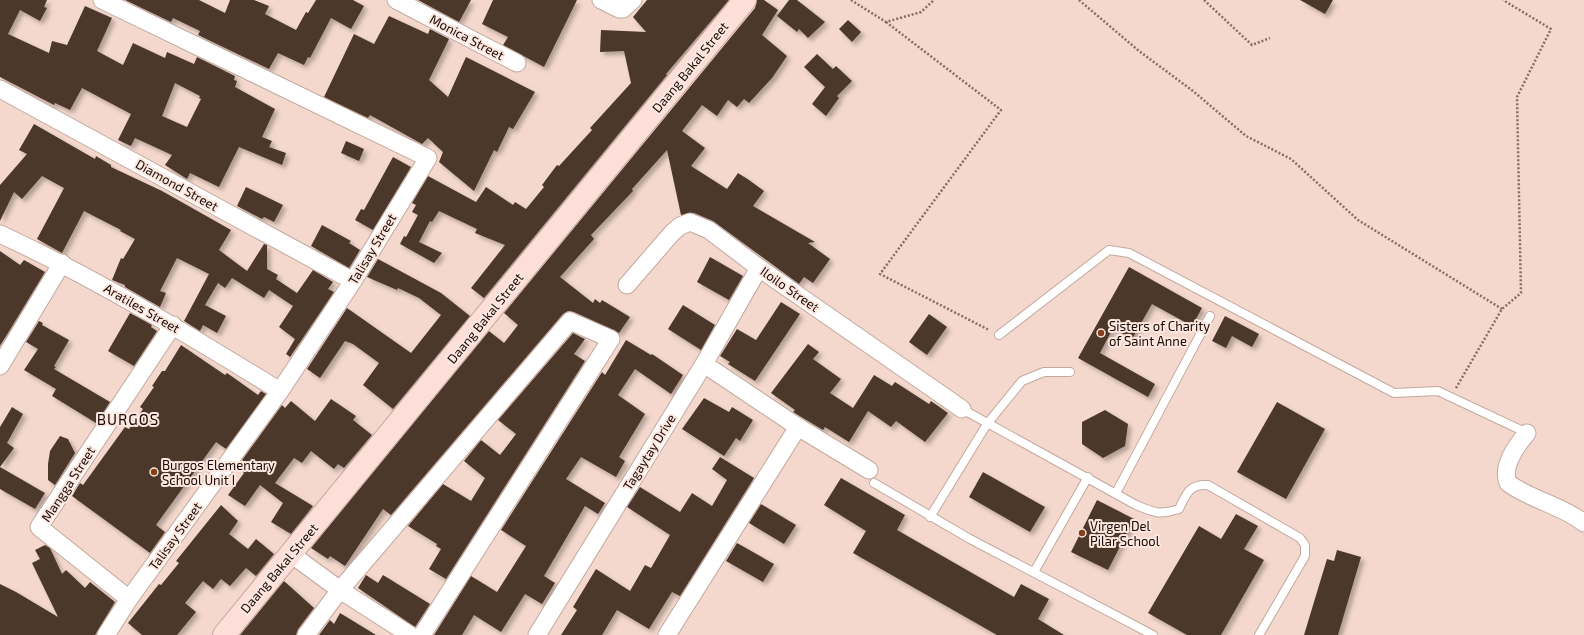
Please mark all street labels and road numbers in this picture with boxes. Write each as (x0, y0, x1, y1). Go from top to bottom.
street label: Monica Street (427, 11, 507, 63)
street label: Daang Bakal Street (648, 18, 732, 116)
street label: Diamond Street (133, 156, 221, 214)
street label: Talisay Street (345, 211, 399, 287)
street label: Iloilo Street (757, 263, 823, 315)
street label: Daang Bakal Street (443, 269, 527, 367)
street label: Aratiles Street (101, 280, 183, 336)
street label: Tagaytay Drive (619, 411, 679, 493)
street label: Mangga Street (38, 443, 98, 525)
street label: Talisay Street (145, 499, 205, 573)
street label: Daang Bakal Street (237, 520, 321, 616)

